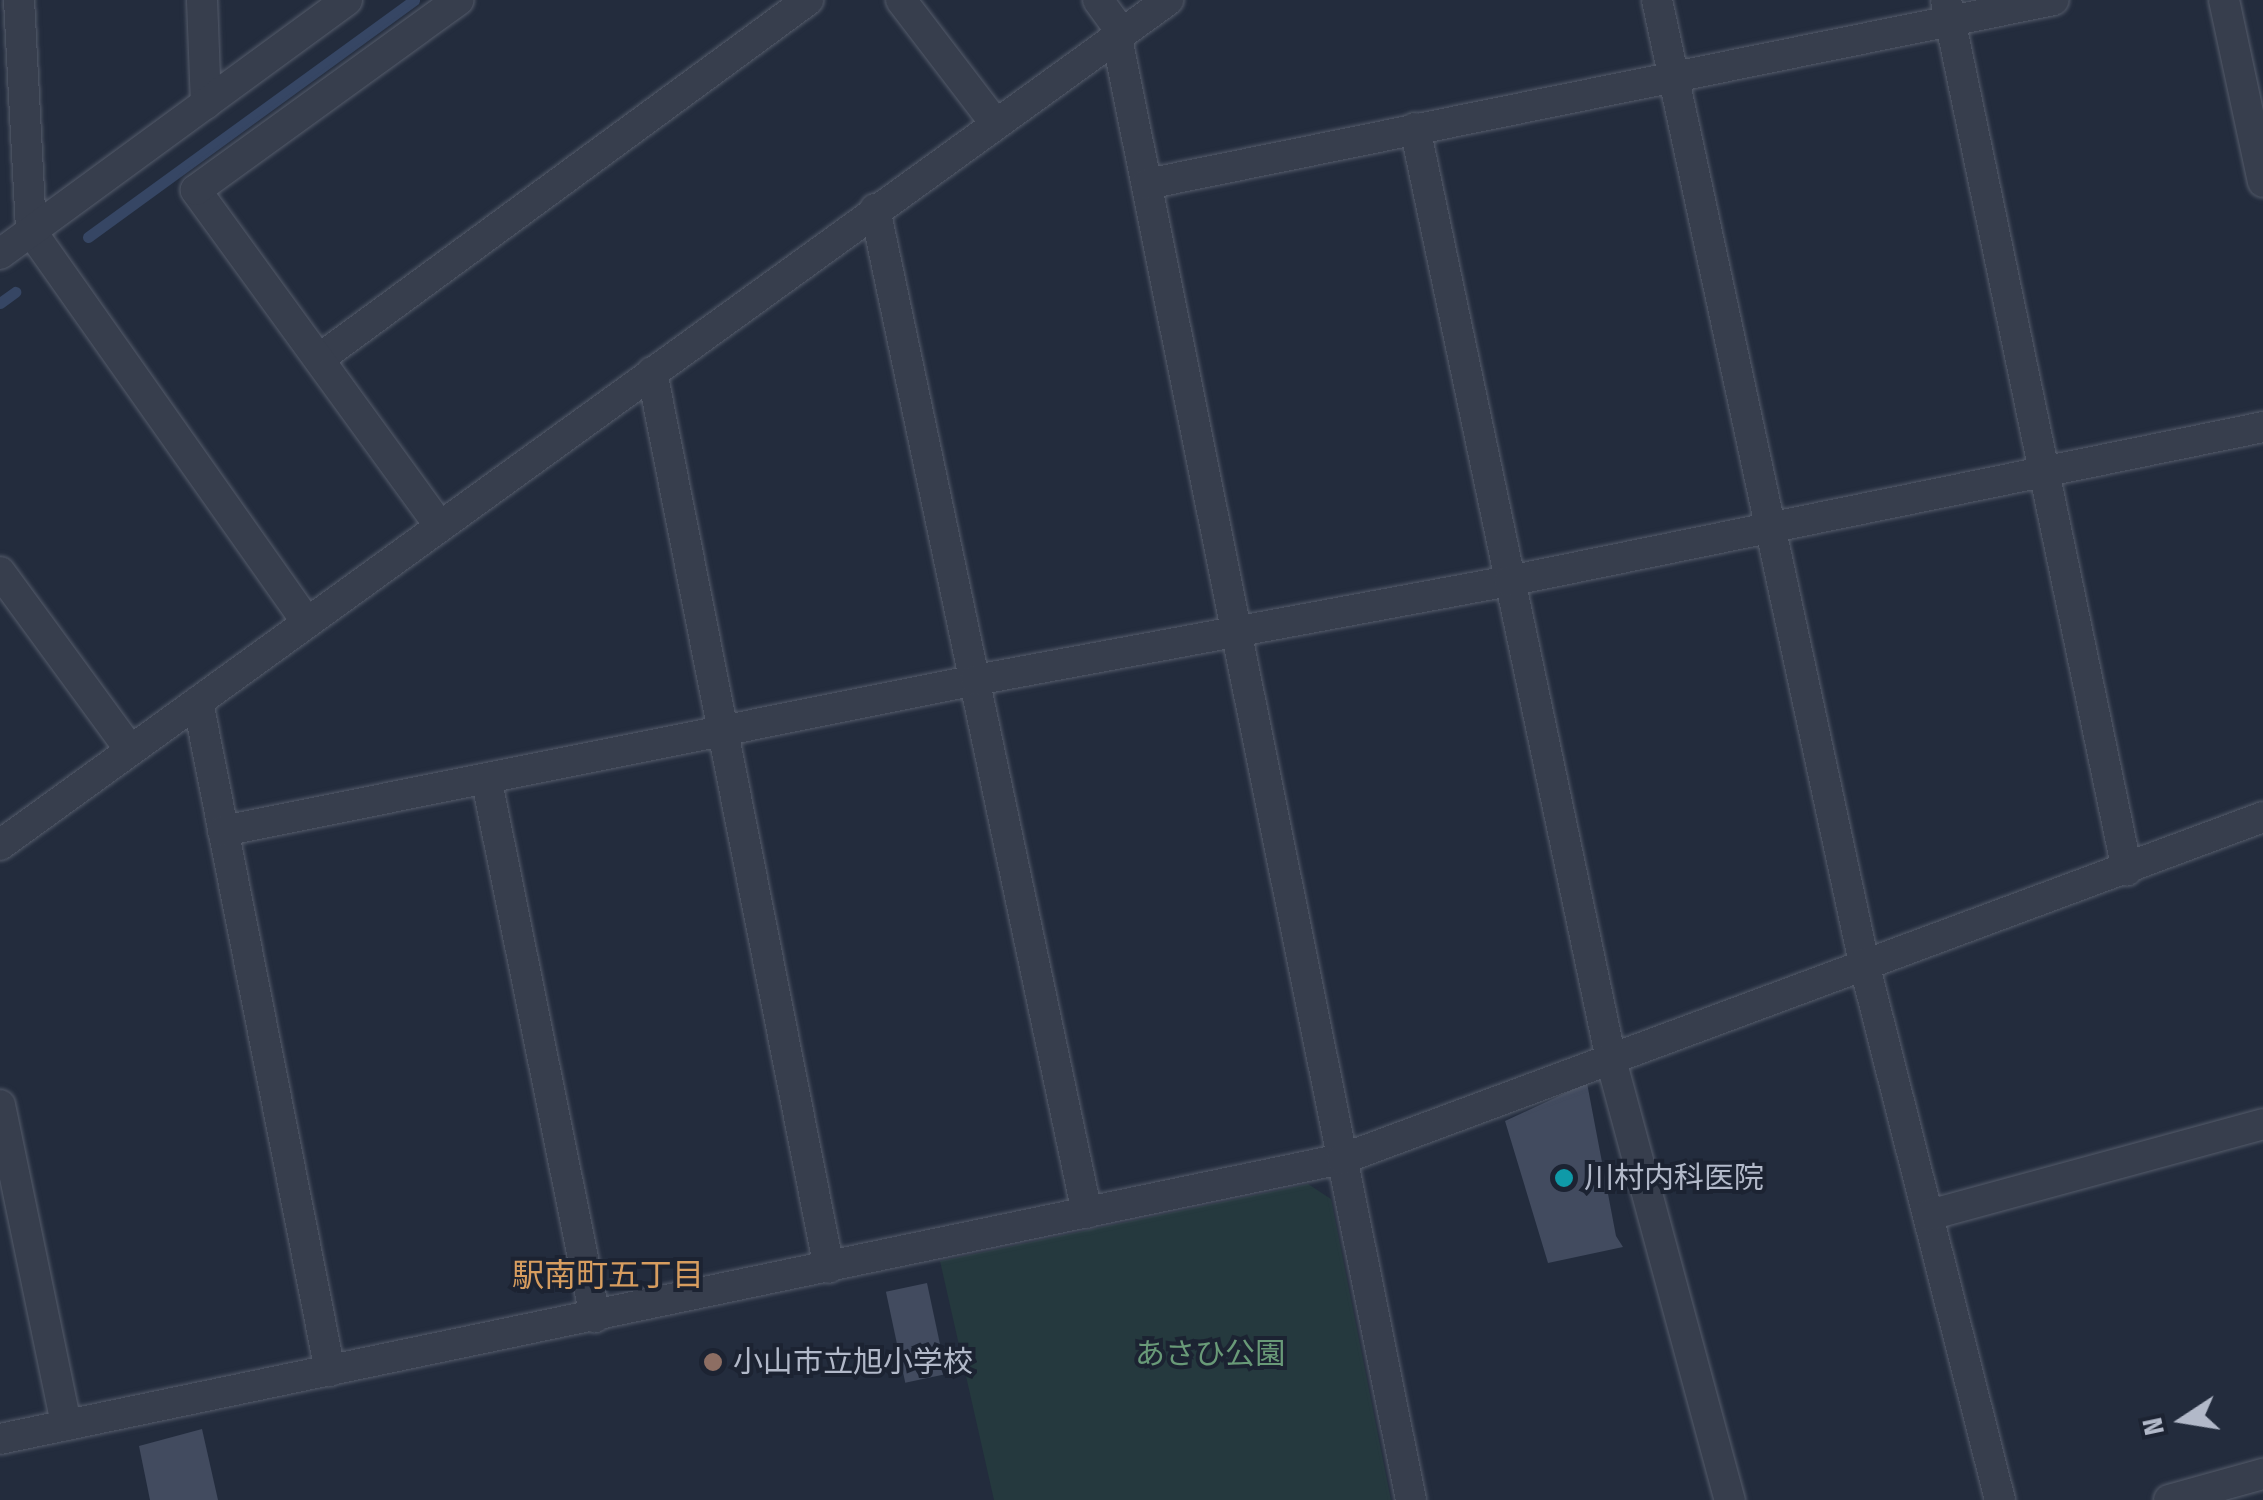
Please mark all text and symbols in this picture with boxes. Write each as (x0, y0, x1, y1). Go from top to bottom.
place label: 川村内科医院 (1584, 1160, 1764, 1196)
marker: 川村内科医院 (1553, 1167, 1575, 1189)
district label: 駅南町五丁目 (512, 1256, 704, 1294)
park label: あさひ公園 (1135, 1336, 1285, 1372)
place label: 小山市立旭小学校 (733, 1344, 973, 1380)
marker: 小山市立旭小学校 (702, 1351, 724, 1373)
north arrow (2133, 1370, 2233, 1470)
text: N (2135, 1415, 2171, 1438)

